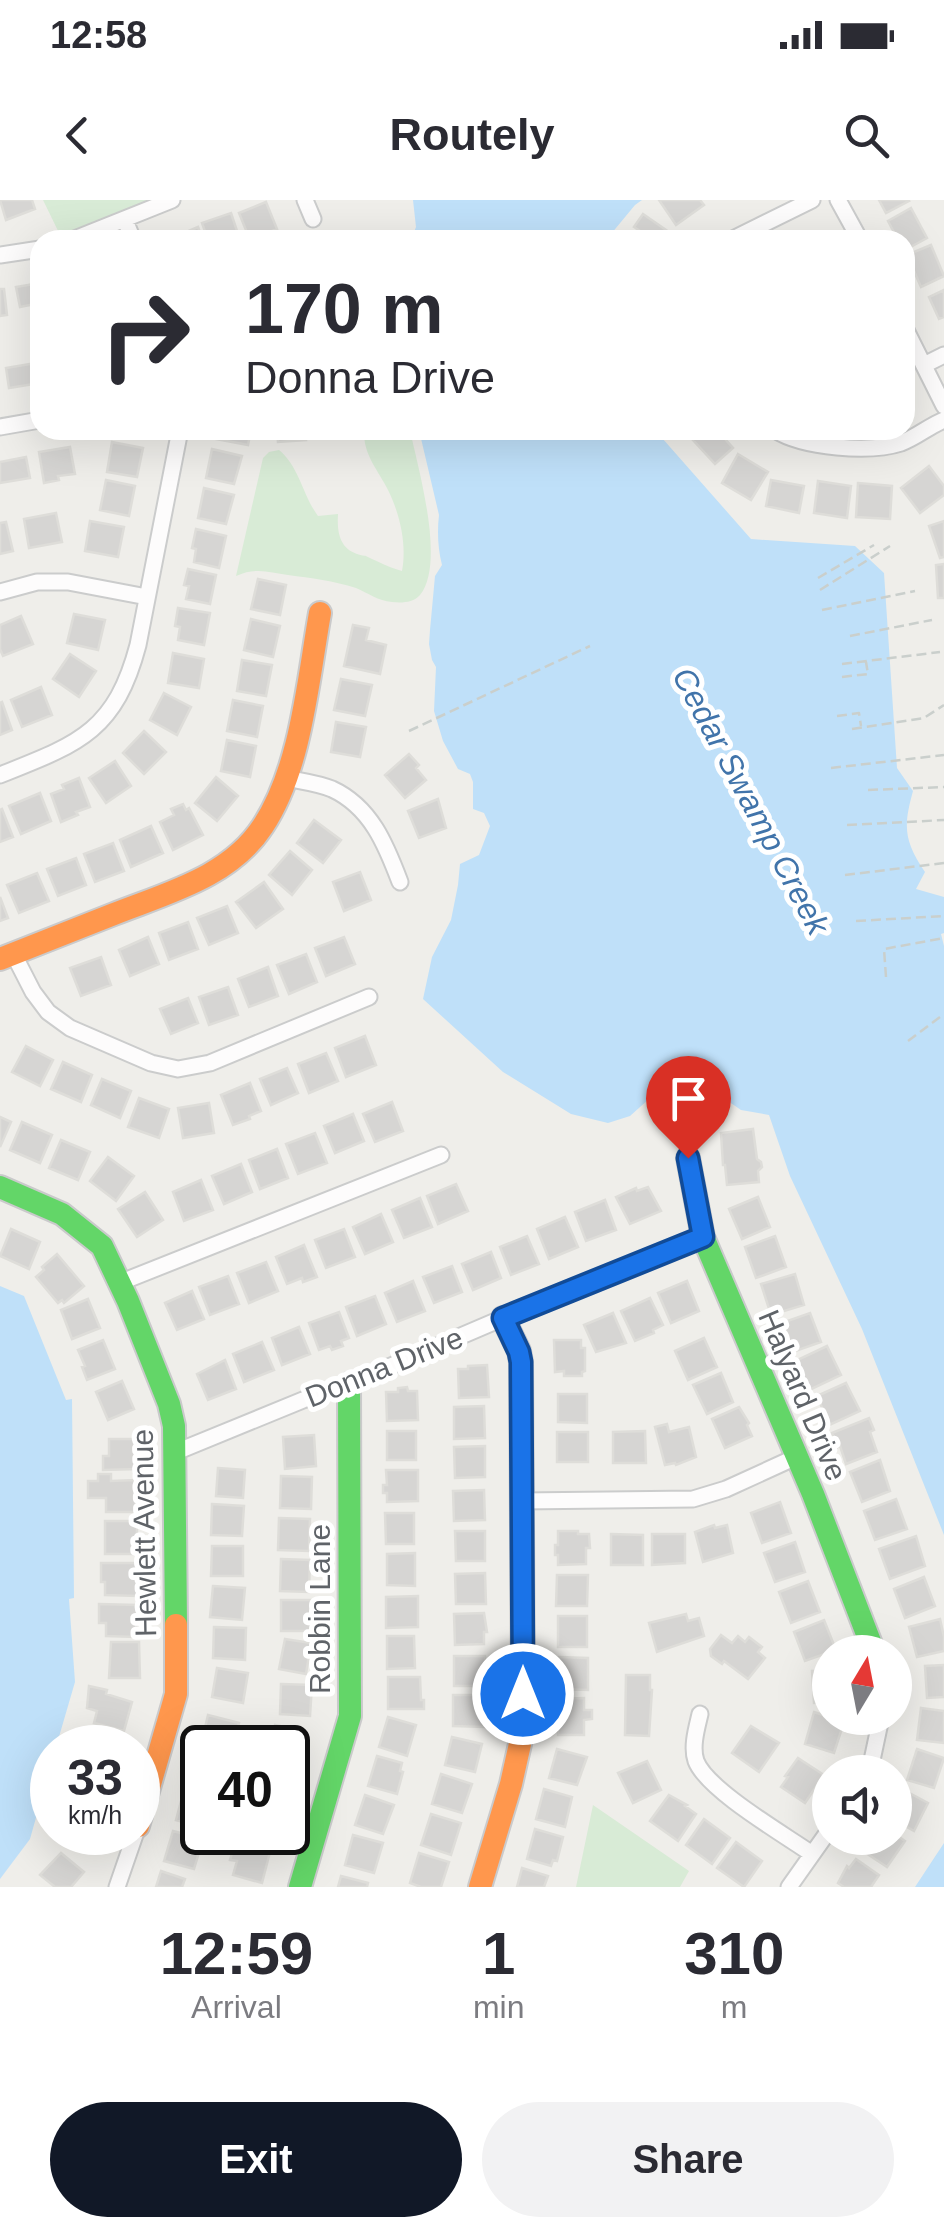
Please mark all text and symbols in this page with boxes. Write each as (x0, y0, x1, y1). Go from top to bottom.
text: 12:58 (50, 14, 147, 56)
icon: back (50, 108, 105, 163)
icon: search (839, 108, 894, 163)
text: Routely (389, 109, 555, 160)
icon: right (80, 270, 210, 400)
text: 170 m (245, 270, 443, 348)
text: Donna Drive (245, 352, 495, 403)
water label: Cedar Swamp Creek (665, 661, 838, 942)
pin (646, 1056, 731, 1159)
icon: arrive (661, 1071, 716, 1126)
street label: Halyard Drive (752, 1305, 854, 1485)
street label: Donna Drive (301, 1320, 467, 1414)
street label: Hewlett Avenue (126, 1429, 162, 1637)
street label: Robbin Lane (303, 1524, 336, 1694)
north arrow (812, 1635, 912, 1735)
map controls (812, 1635, 912, 1855)
position arrow (471, 1642, 575, 1746)
speed limit sign: 40 (180, 1725, 310, 1855)
text: 33 (67, 1750, 123, 1806)
button: sound (812, 1755, 912, 1855)
text: km/h (68, 1801, 122, 1829)
text: 12:59 (160, 1920, 313, 1987)
text: 1 (482, 1920, 515, 1987)
text: 310 (684, 1920, 784, 1987)
text: Arrival (191, 1989, 282, 2025)
text: min (473, 1989, 524, 2025)
text: m (721, 1989, 748, 2025)
button: Exit (50, 2102, 462, 2217)
button: Share (482, 2102, 894, 2217)

